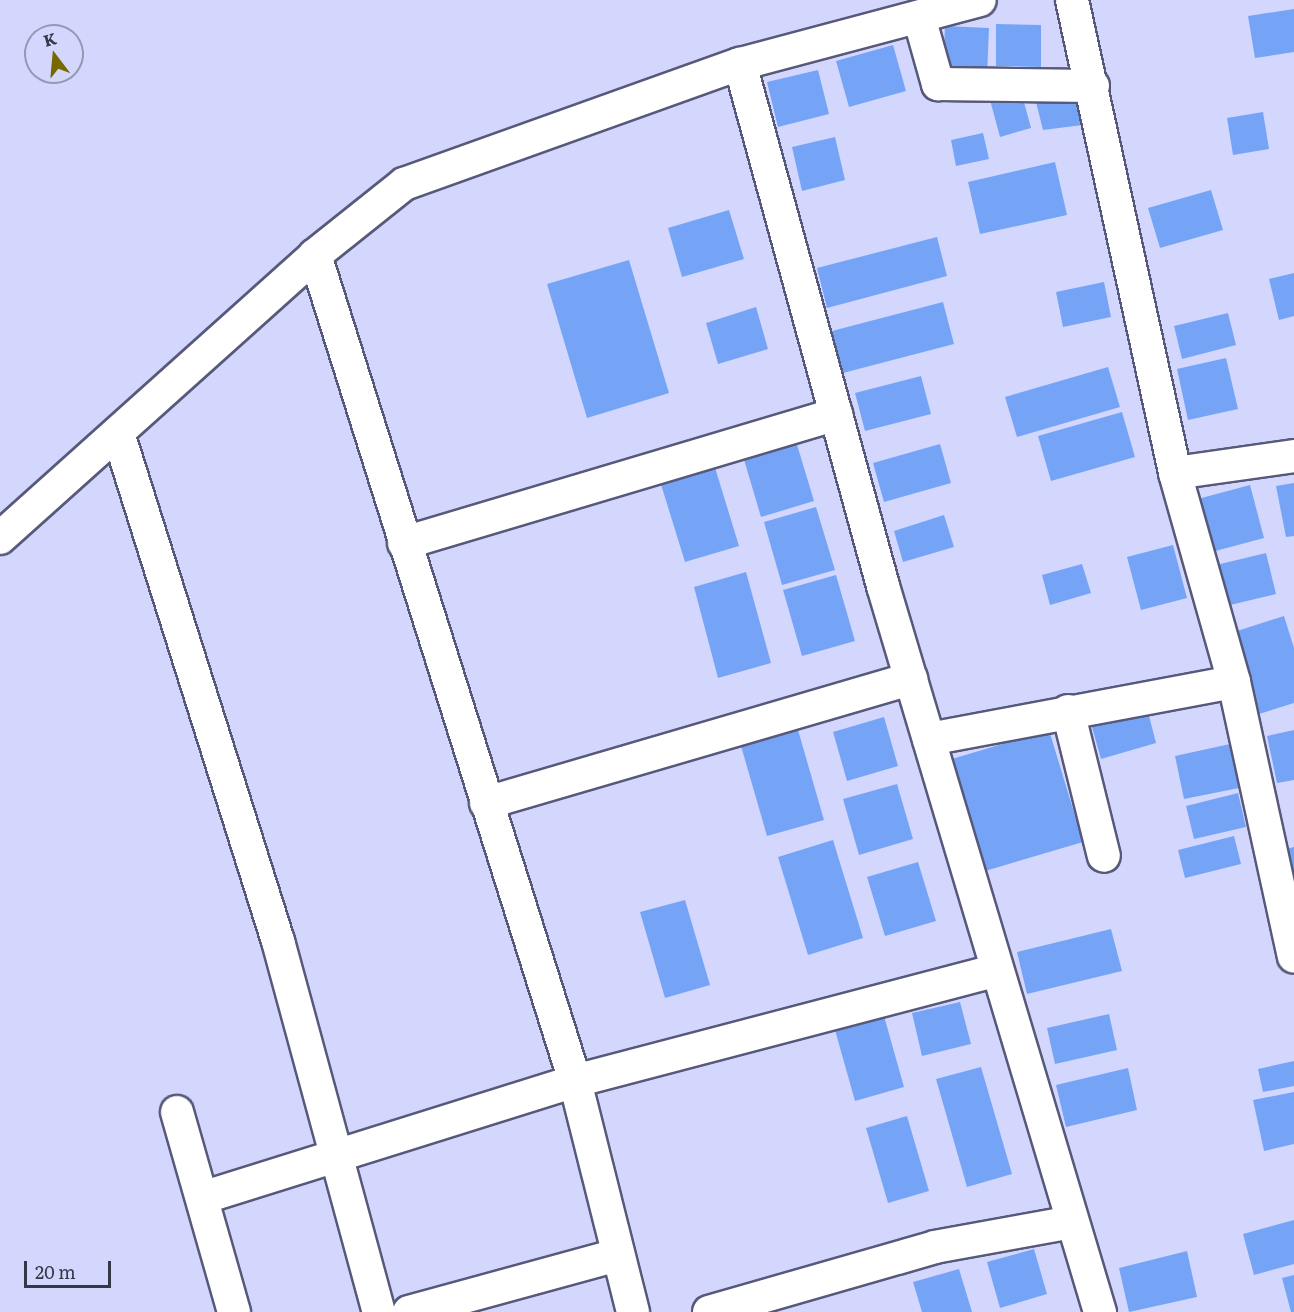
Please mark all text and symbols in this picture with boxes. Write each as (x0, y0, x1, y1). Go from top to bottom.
north arrow (24, 24, 84, 84)
text: K (40, 25, 59, 52)
scale bar (27, 1249, 114, 1287)
text: 20 m (35, 1258, 76, 1285)

